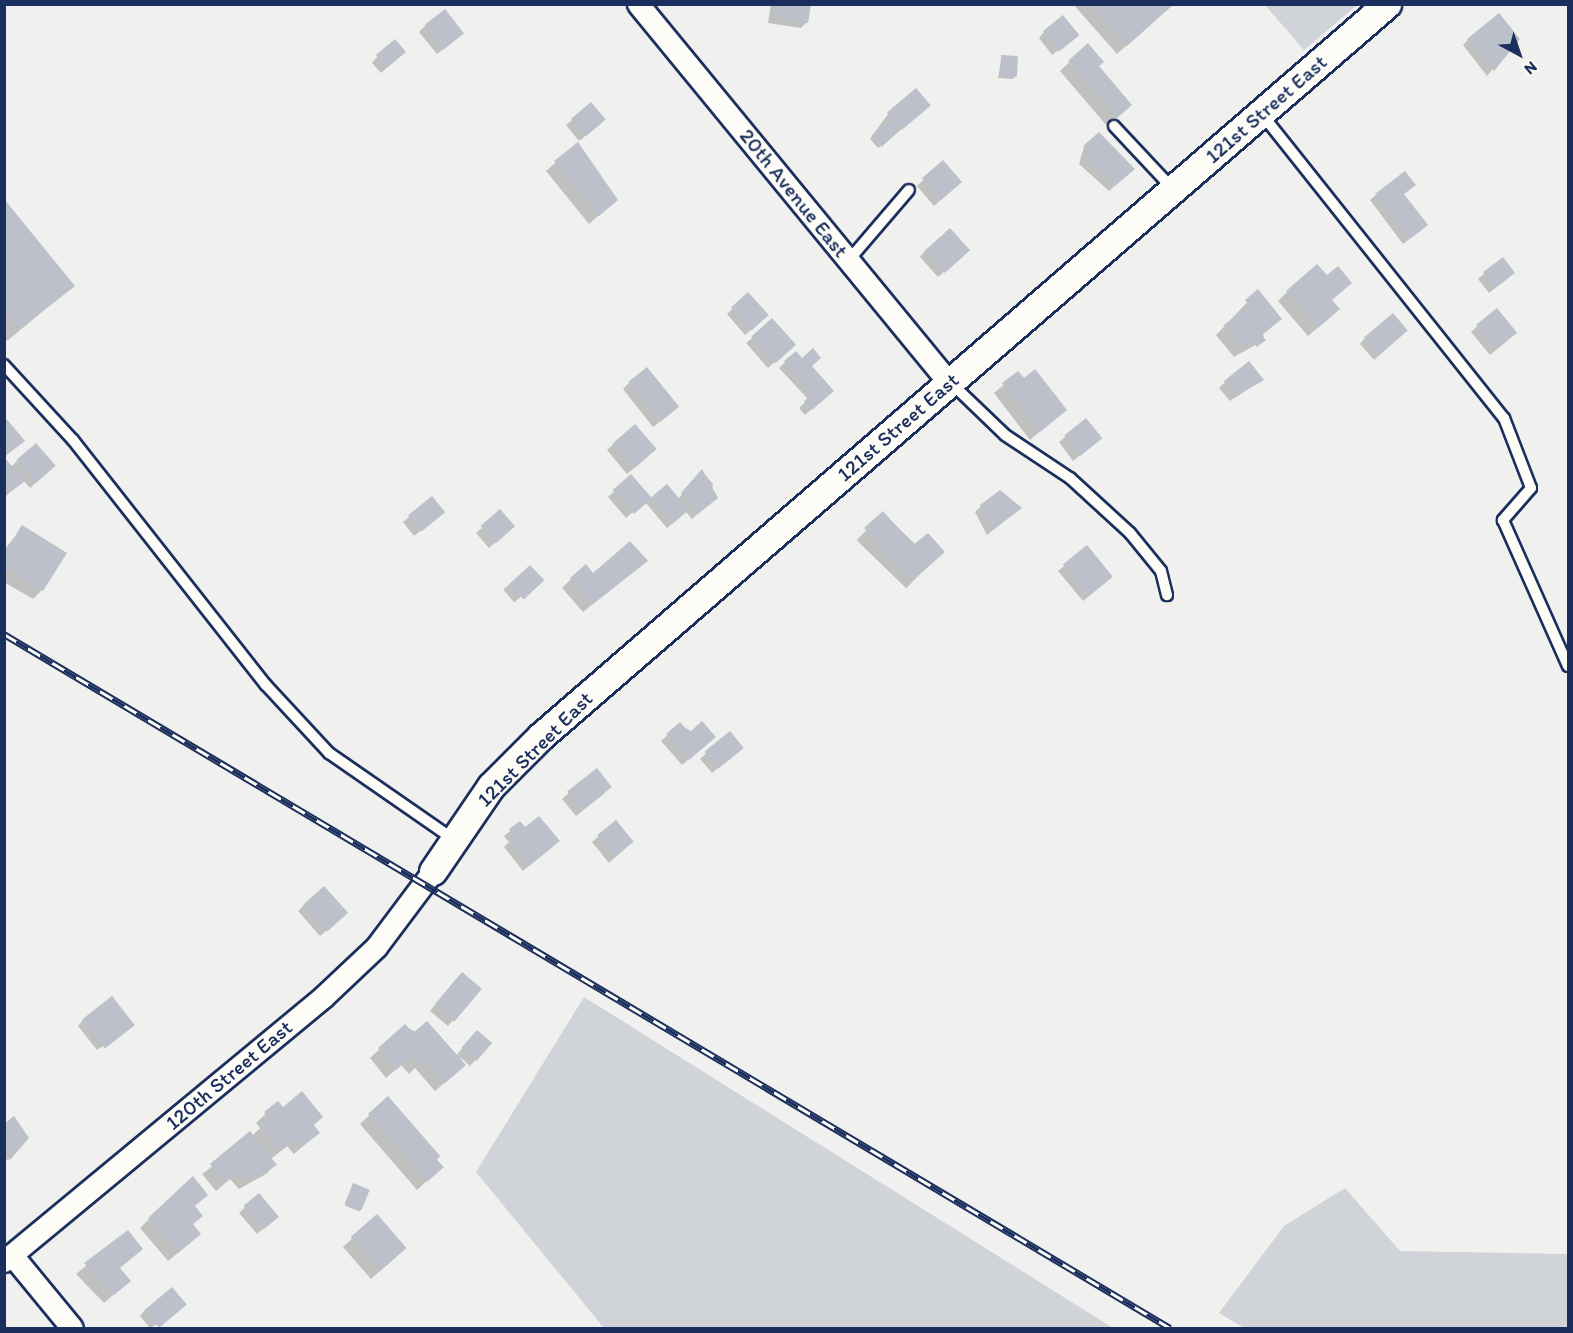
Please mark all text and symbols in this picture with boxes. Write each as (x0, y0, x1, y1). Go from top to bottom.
north arrow (1489, 24, 1549, 84)
street label: 121st Street East (1200, 49, 1332, 169)
text: N (1521, 57, 1541, 79)
street label: 20th Avenue East (735, 124, 853, 262)
street label: 121st Street East (832, 367, 964, 487)
street label: 121st Street East (472, 686, 598, 812)
street label: 120th Street East (161, 1015, 297, 1135)

